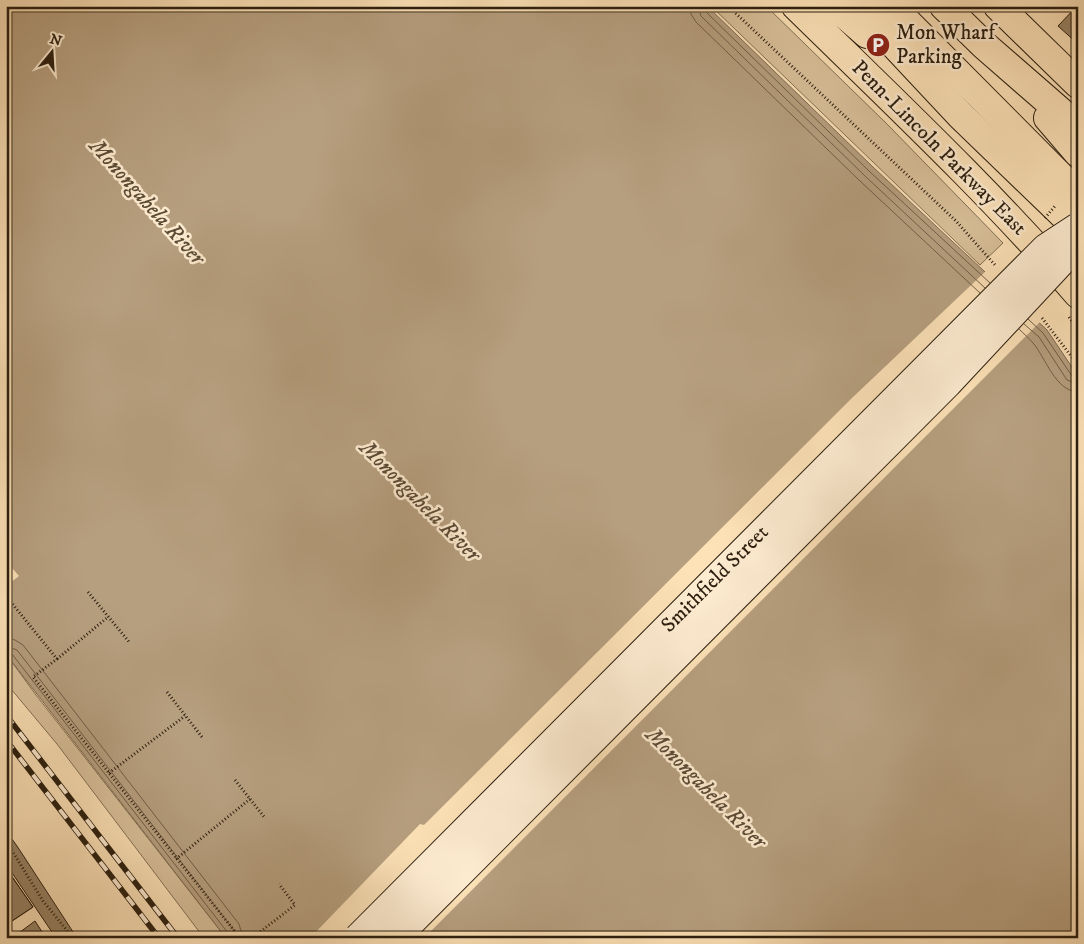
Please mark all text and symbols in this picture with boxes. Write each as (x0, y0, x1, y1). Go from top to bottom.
place label: Mon Wharf Parking (896, 20, 998, 70)
north arrow (28, 28, 78, 78)
text: N (47, 30, 64, 51)
parking icon: Mon Wharf Parking (865, 32, 891, 58)
street label: Penn-Lincoln Parkway East (846, 55, 1032, 241)
water label: Monongahela River (82, 132, 212, 272)
water label: Monongahela River (352, 433, 488, 569)
street label: Smithfield Street (656, 520, 774, 638)
water label: Monongahela River (638, 720, 774, 856)

